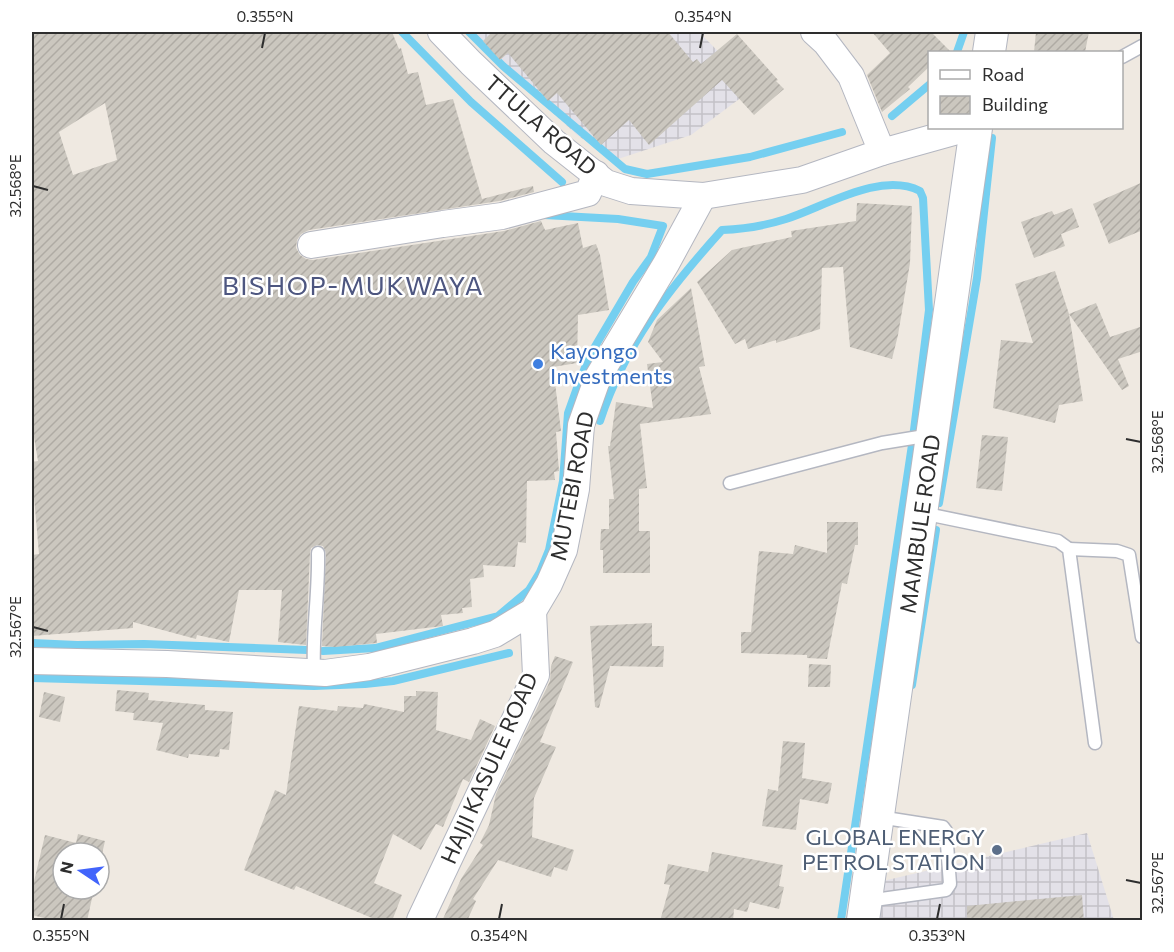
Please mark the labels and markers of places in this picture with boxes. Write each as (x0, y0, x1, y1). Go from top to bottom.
place label: Kayongo Investments (550, 337, 672, 389)
marker: Kayongo Investments (531, 357, 545, 371)
place label: GLOBAL ENERGY PETROL STATION (802, 823, 985, 875)
marker: GLOBAL ENERGY PETROL STATION (990, 843, 1004, 857)

